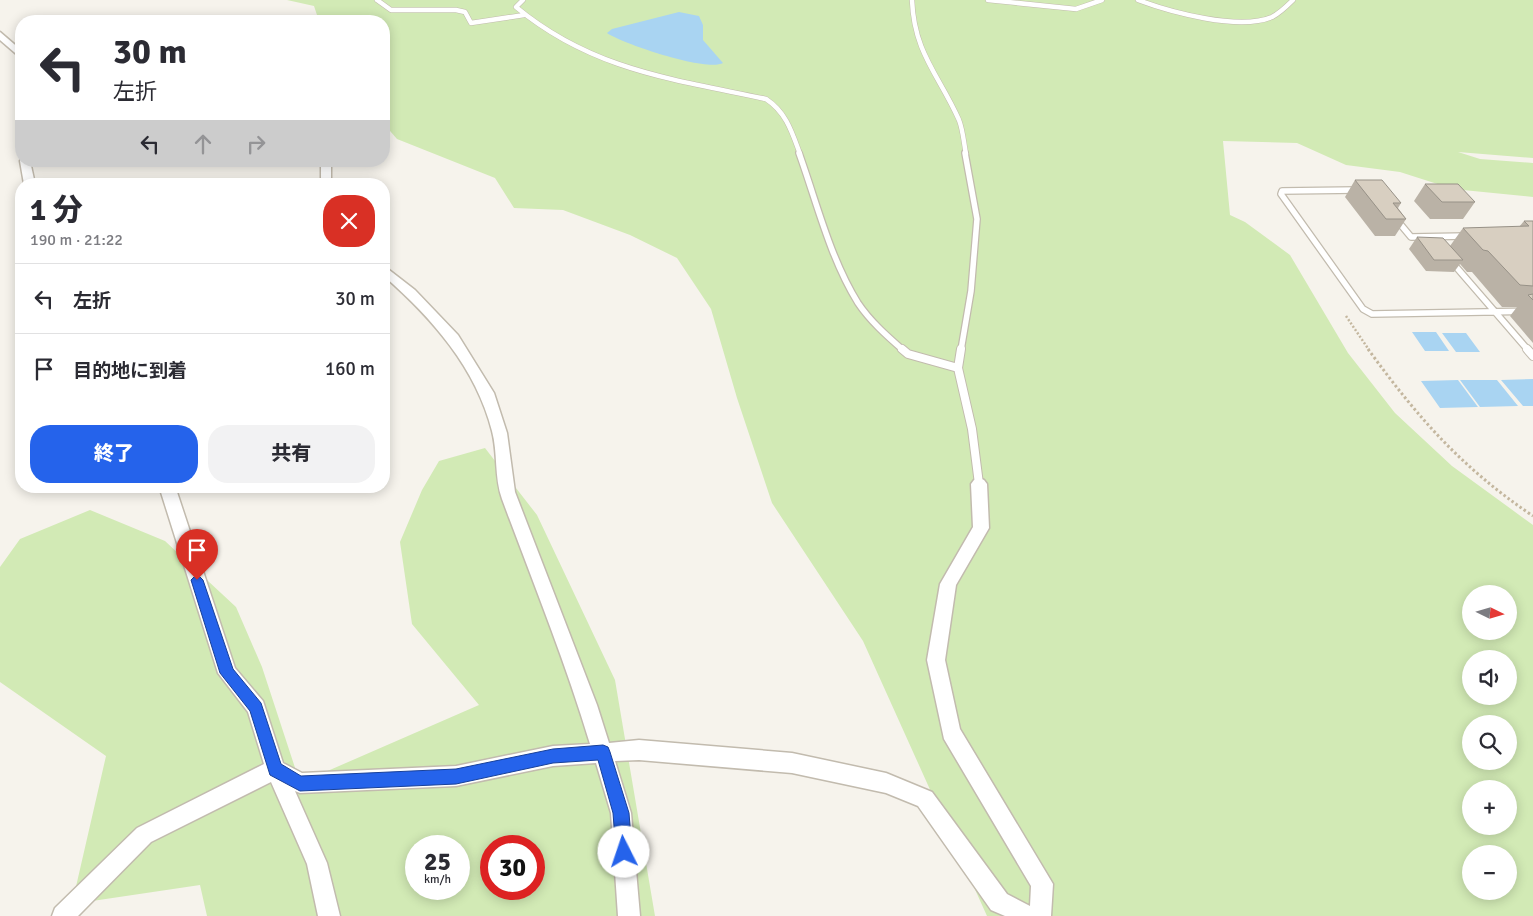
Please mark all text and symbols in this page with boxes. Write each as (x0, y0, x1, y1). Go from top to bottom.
text: 30 m (113, 30, 187, 73)
icon: left (30, 35, 95, 100)
text: 左折 (113, 78, 157, 105)
icon: left (136, 130, 164, 158)
icon: ahead (189, 130, 217, 158)
icon: right (242, 130, 270, 158)
text: 1 分 (30, 192, 83, 229)
button: close (323, 195, 375, 247)
text: 190 m · 21:22 (30, 230, 123, 250)
icon: left (30, 285, 58, 313)
text: 30 m (335, 287, 375, 311)
text: 左折 (73, 289, 111, 313)
icon: arrive (30, 355, 58, 383)
text: 160 m (325, 357, 375, 381)
text: 目的地に到着 (73, 359, 187, 383)
button: 終了 (30, 425, 198, 483)
button: 共有 (208, 425, 375, 483)
pin (176, 529, 218, 580)
icon: arrive (183, 536, 211, 564)
north arrow (1462, 585, 1518, 640)
map controls (1462, 585, 1517, 900)
button: sound (1462, 650, 1517, 705)
button: search (1462, 715, 1517, 770)
button: + (1462, 780, 1517, 835)
position arrow (597, 825, 649, 877)
speed limit sign: 30 (480, 835, 545, 900)
button: − (1462, 845, 1517, 900)
text: 25 (424, 846, 451, 877)
text: km/h (424, 872, 451, 887)

